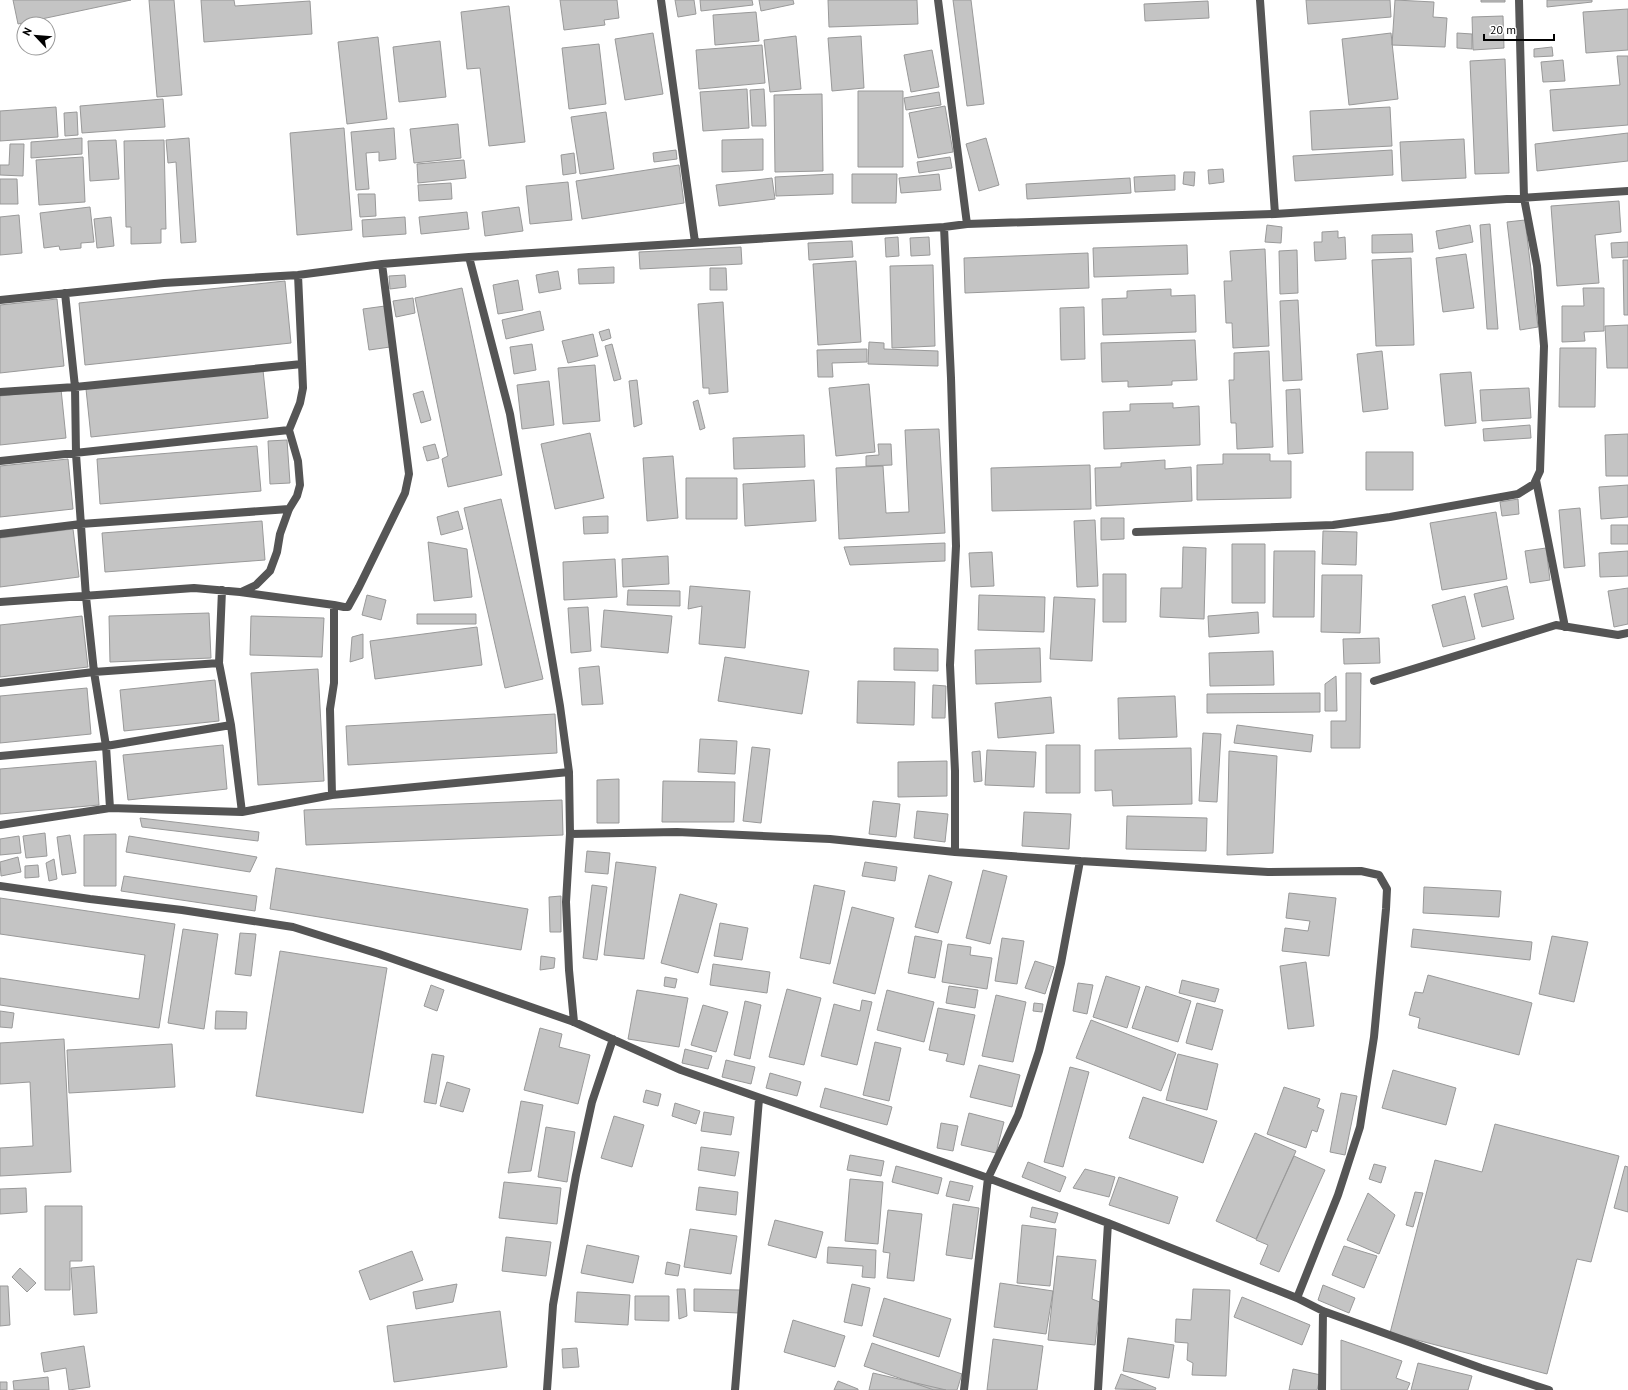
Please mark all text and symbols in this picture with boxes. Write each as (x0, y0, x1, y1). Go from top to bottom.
north arrow (16, 16, 56, 56)
scale bar (1484, 16, 1554, 42)
text: 20 m (1490, 22, 1516, 37)
text: N (19, 25, 35, 38)

